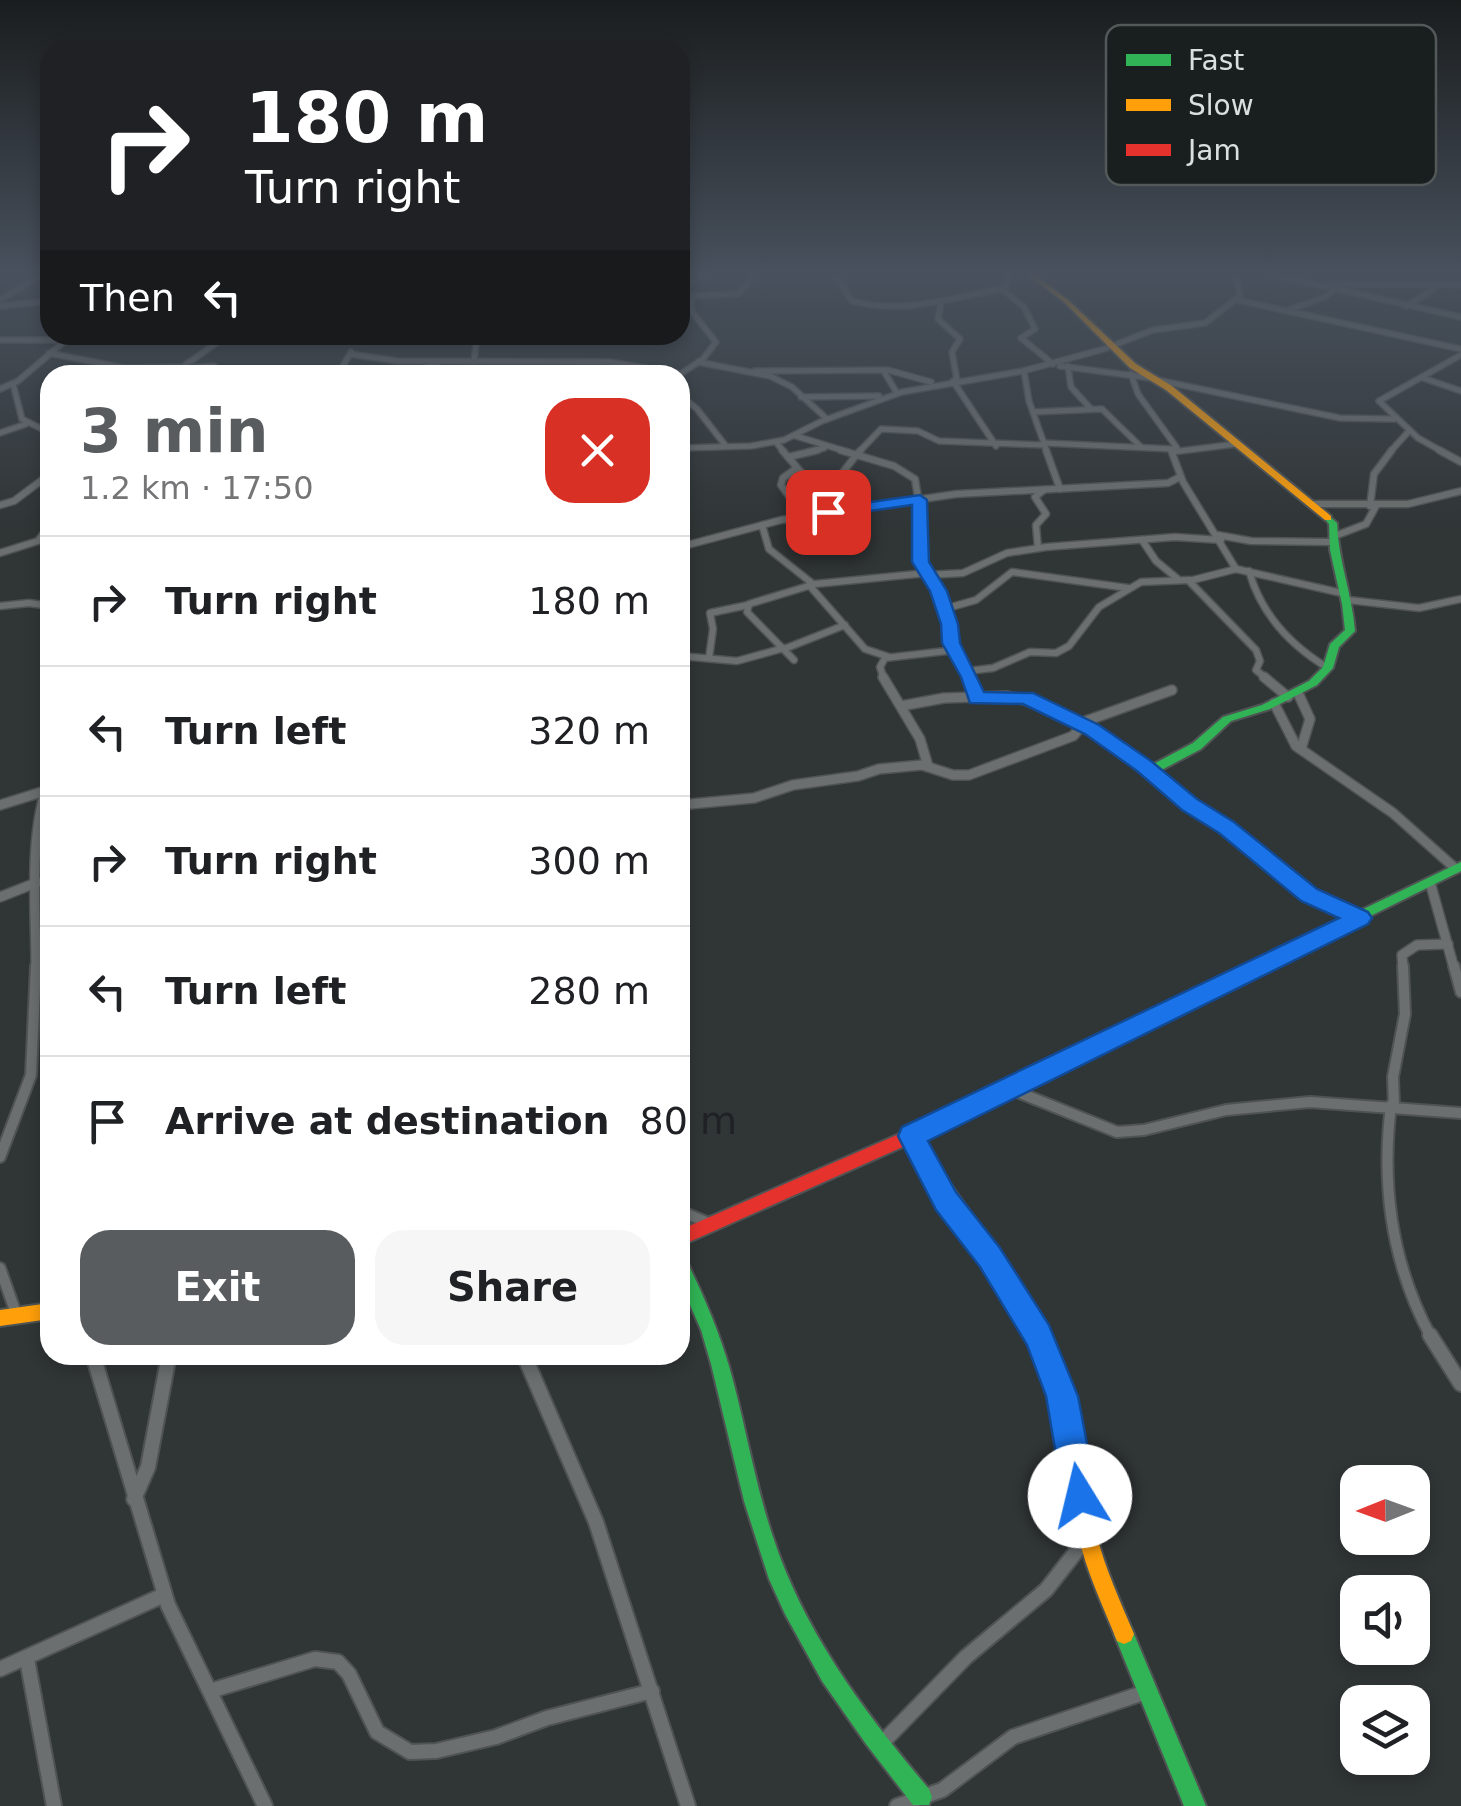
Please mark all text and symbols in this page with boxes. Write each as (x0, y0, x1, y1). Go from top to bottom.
legend (1106, 25, 1436, 185)
text: Fast (1188, 44, 1244, 77)
text: 180 m (245, 77, 488, 159)
icon: right (80, 80, 210, 210)
text: Slow (1188, 89, 1254, 122)
text: Jam (1186, 134, 1241, 167)
text: Turn right (245, 161, 460, 214)
icon: left (195, 270, 250, 325)
text: Then (80, 276, 175, 320)
text: 3 min (80, 396, 268, 466)
button: close (545, 398, 650, 503)
text: 1.2 km · 17:50 (80, 469, 314, 507)
pin (786, 470, 871, 555)
icon: arrive (801, 485, 856, 540)
icon: right (80, 574, 135, 629)
text: Turn right (165, 579, 377, 623)
text: 180 m (528, 579, 650, 623)
icon: left (80, 704, 135, 759)
text: Turn left (165, 709, 346, 753)
text: 320 m (528, 709, 650, 753)
icon: right (80, 834, 135, 889)
text: Turn right (165, 839, 377, 883)
text: 300 m (528, 839, 650, 883)
icon: left (80, 964, 135, 1019)
text: Turn left (165, 969, 346, 1013)
text: 280 m (528, 969, 650, 1013)
icon: arrive (80, 1094, 135, 1149)
text: Arrive at destination (165, 1099, 610, 1143)
text: 80 m (640, 1099, 737, 1143)
button: Exit (80, 1230, 355, 1345)
button: Share (375, 1230, 650, 1345)
position arrow (1028, 1444, 1132, 1548)
north arrow (1340, 1465, 1430, 1555)
map controls (1340, 1465, 1430, 1775)
button: sound (1340, 1575, 1430, 1665)
button: layers (1340, 1685, 1430, 1775)

